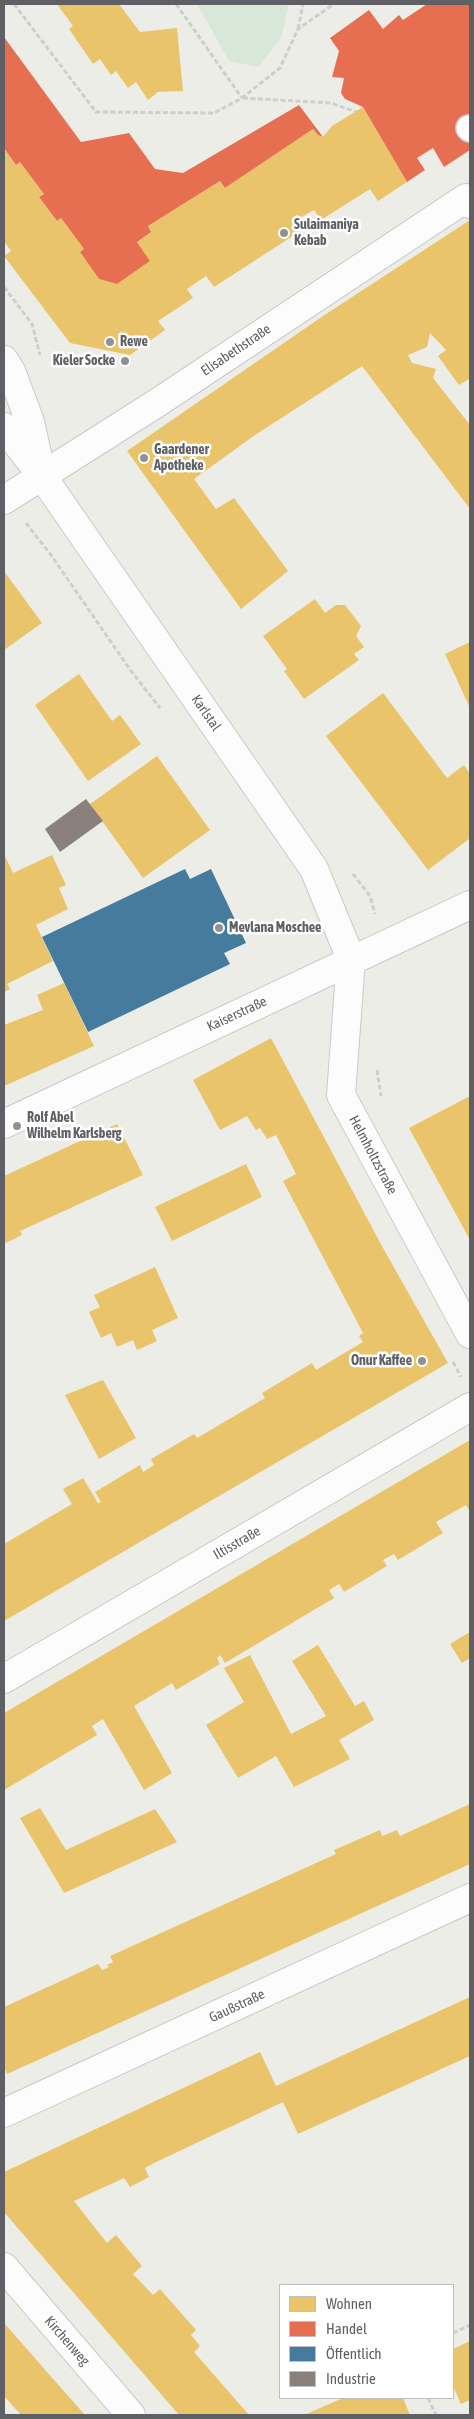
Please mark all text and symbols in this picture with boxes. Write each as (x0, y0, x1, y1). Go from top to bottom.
place label: Sulaimaniya Kebab (294, 217, 359, 250)
marker: Sulaimaniya Kebab (278, 227, 290, 239)
street label: Elisabethstraße (198, 321, 274, 379)
place label: Rewe (120, 334, 148, 350)
marker: Rewe (104, 336, 116, 348)
place label: Kieler Socke (53, 353, 115, 369)
marker: Kieler Socke (119, 355, 131, 367)
place label: Gaardener Apotheke (154, 442, 209, 474)
marker: Gaardener Apotheke (138, 452, 150, 464)
street label: Karlstal (188, 692, 224, 734)
place label: Mevlana Moschee (229, 920, 321, 936)
marker: Mevlana Moschee (213, 922, 225, 934)
street label: Kaiserstraße (204, 993, 270, 1035)
place label: Rolf Abel Wilhelm Karlsberg (27, 1110, 122, 1142)
street label: Helmholtzstraße (345, 1113, 401, 1197)
marker: Rolf Abel Wilhelm Karlsberg (11, 1120, 23, 1132)
place label: Onur Kaffee (351, 1353, 412, 1369)
marker: Onur Kaffee (416, 1355, 428, 1367)
street label: Iltisstraße (210, 1523, 264, 1563)
street label: Gaußstraße (206, 1986, 268, 2026)
legend (279, 2284, 454, 2399)
text: Wohnen (326, 2295, 372, 2312)
street label: Kirchenweg (41, 2313, 93, 2369)
text: Handel (326, 2320, 367, 2337)
text: Öffentlich (326, 2345, 382, 2362)
text: Industrie (326, 2370, 376, 2387)

